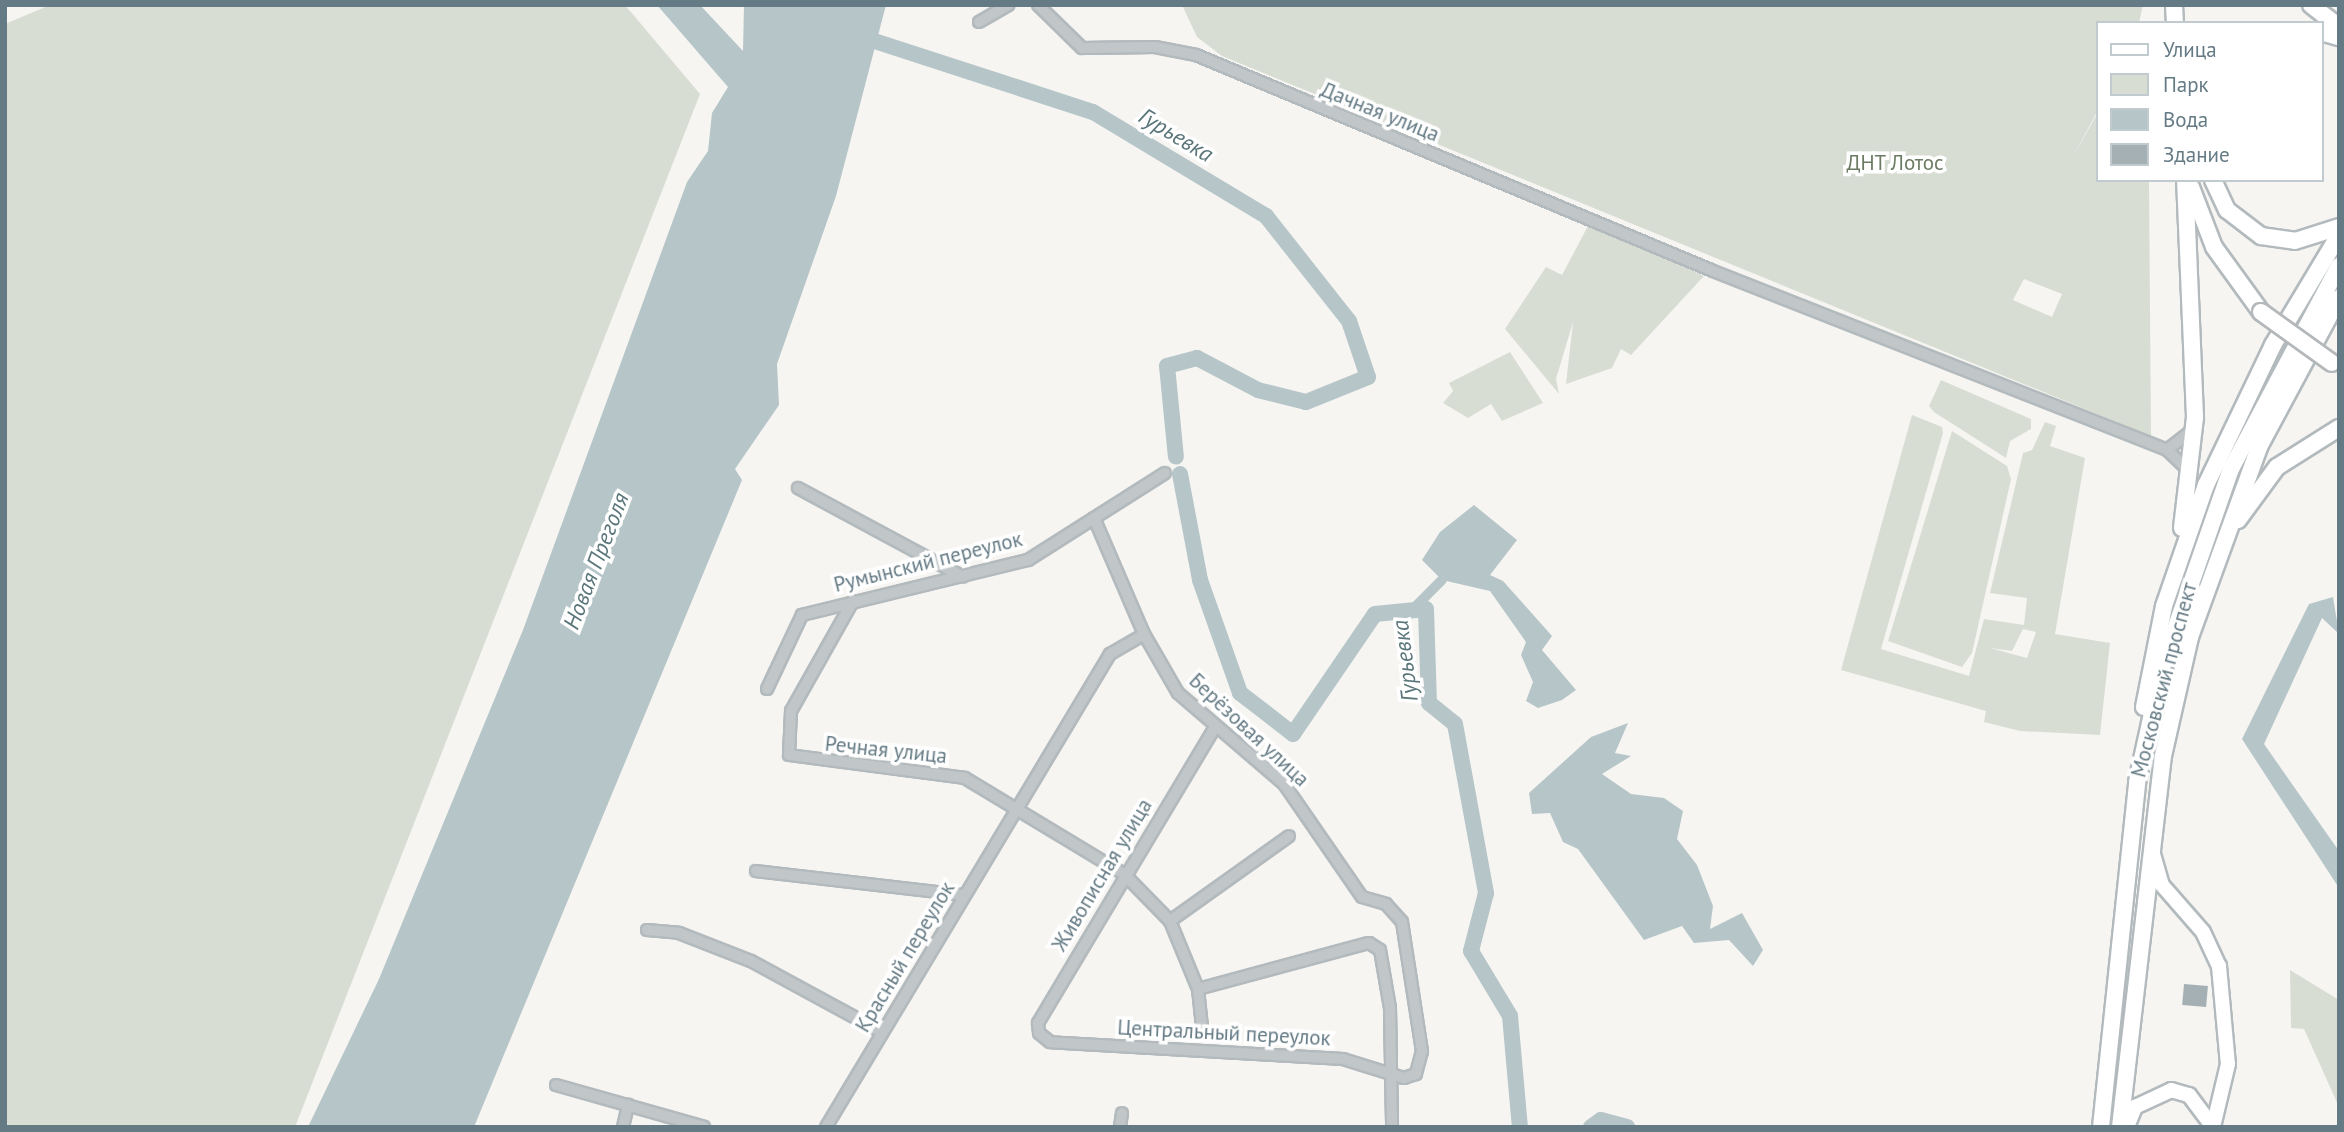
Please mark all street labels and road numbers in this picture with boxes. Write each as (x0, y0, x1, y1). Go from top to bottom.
street label: Дачная улица (1317, 77, 1443, 147)
street label: Румынский переулок (831, 526, 1025, 598)
street label: Московский проспект (2126, 580, 2202, 780)
street label: Берёзовая улица (1184, 668, 1314, 792)
street label: Речная улица (824, 731, 948, 769)
street label: Живописная улица (1047, 794, 1157, 956)
street label: Красный переулок (850, 877, 960, 1037)
street label: Центральный переулок (1117, 1015, 1331, 1051)

